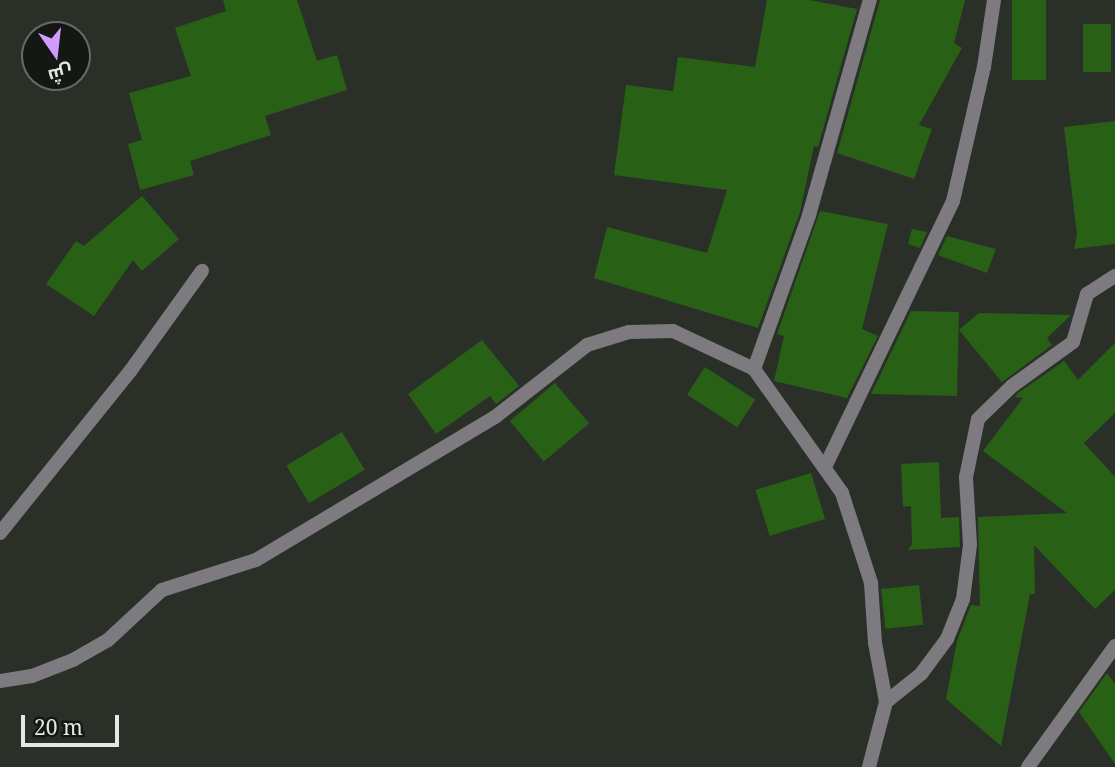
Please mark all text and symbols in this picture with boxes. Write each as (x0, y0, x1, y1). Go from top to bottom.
north arrow (21, 21, 91, 91)
text: ش (46, 59, 76, 90)
scale bar (24, 700, 122, 744)
text: 20 m (34, 713, 83, 741)

